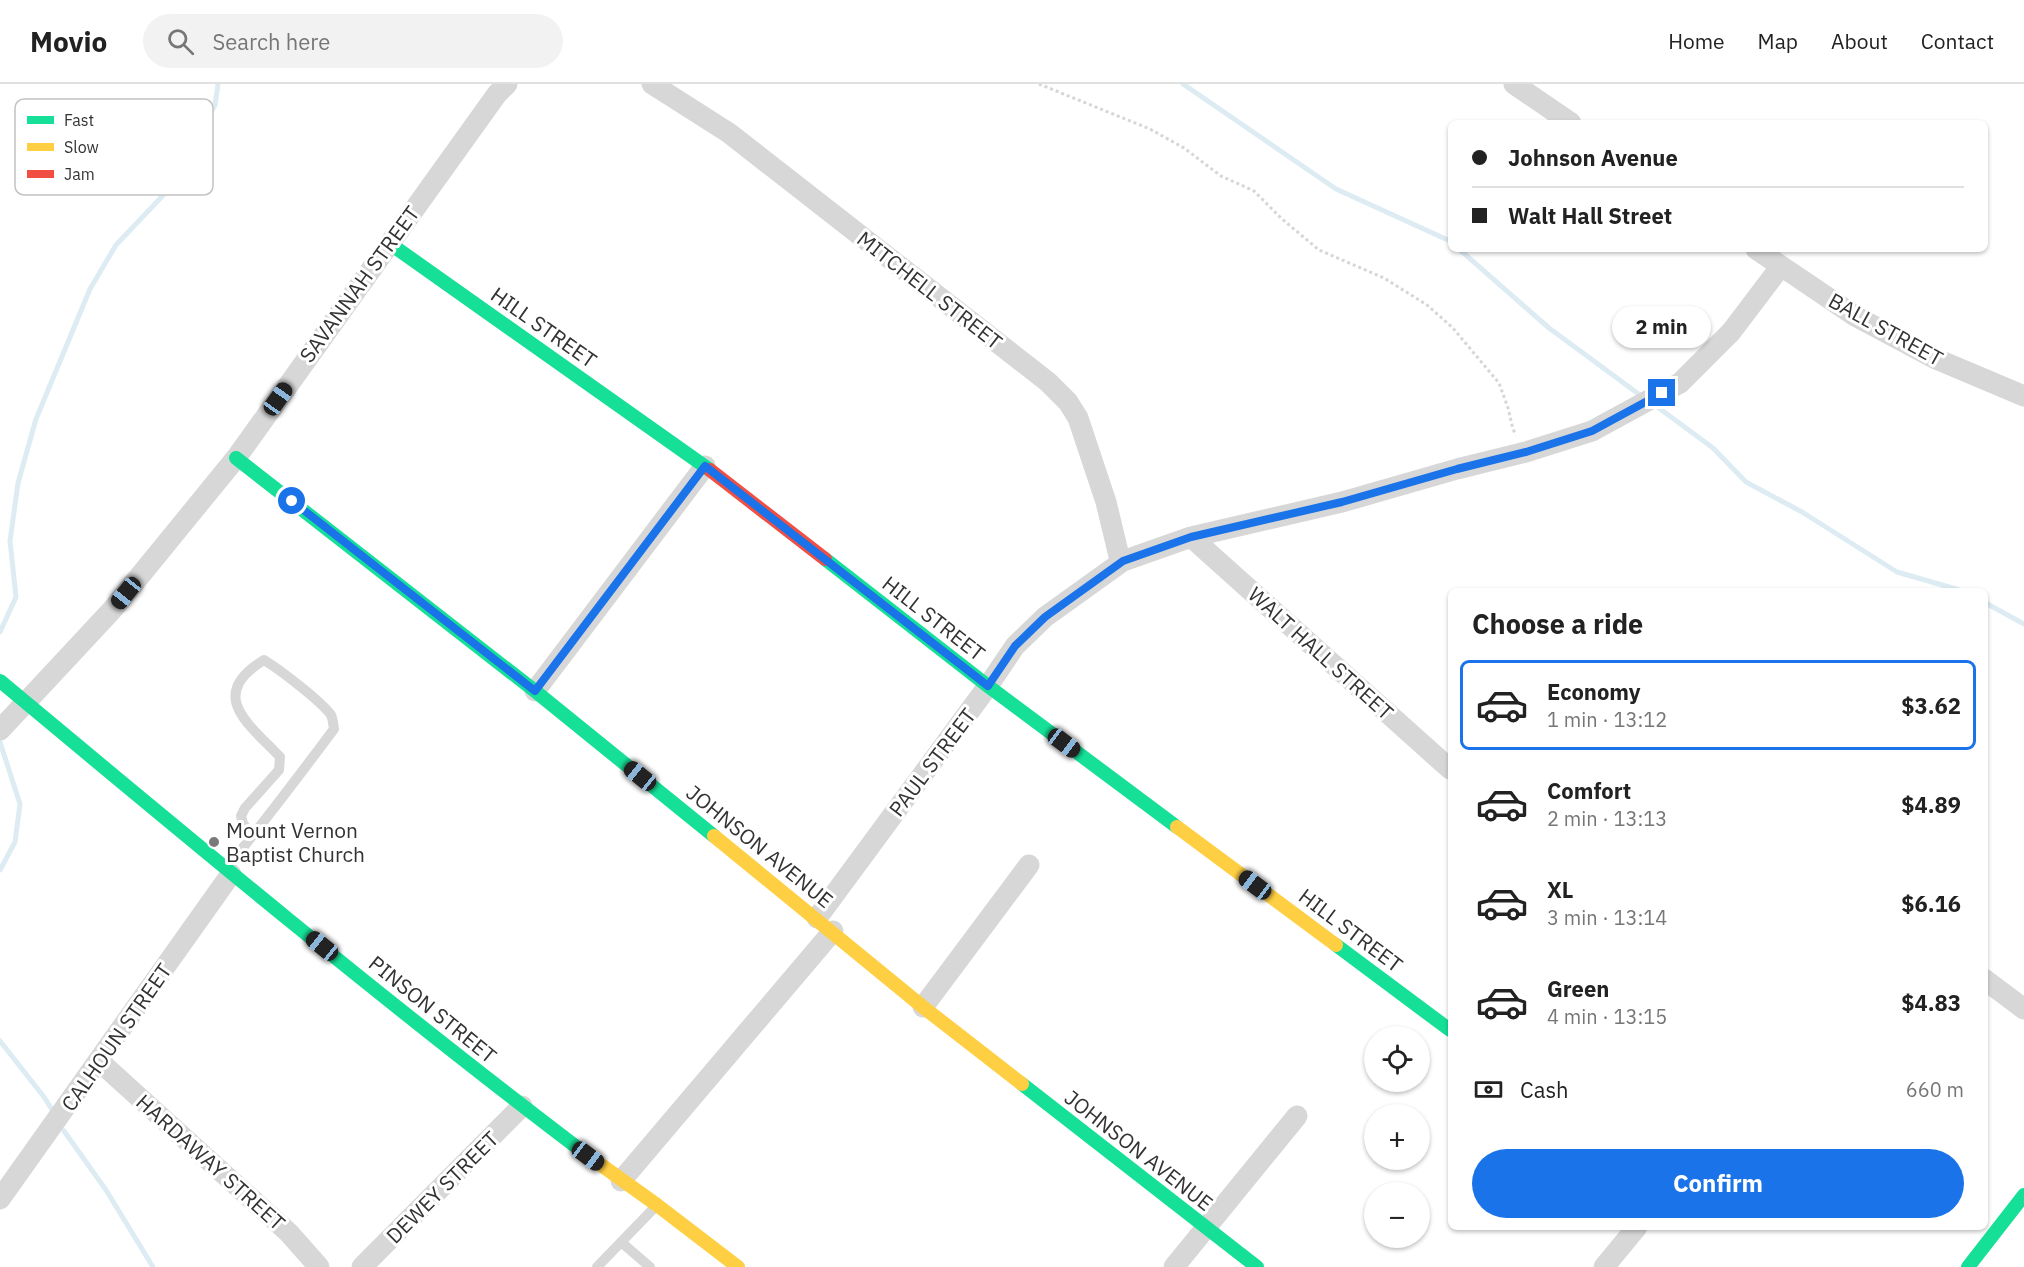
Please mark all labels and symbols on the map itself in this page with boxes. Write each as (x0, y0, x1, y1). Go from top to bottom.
legend (15, 99, 213, 195)
text: Fast (64, 110, 94, 130)
text: Slow (64, 137, 99, 157)
text: Jam (64, 164, 95, 184)
street label: SAVANNAH STREET (293, 200, 425, 368)
street label: MITCHELL STREET (852, 225, 1008, 355)
street label: HILL STREET (486, 280, 602, 374)
street label: BALL STREET (1824, 286, 1948, 372)
callout: 2 min (1612, 306, 1712, 348)
car (260, 379, 296, 419)
route end (1648, 379, 1675, 406)
route start (278, 487, 305, 514)
street label: HILL STREET (877, 569, 991, 667)
car (108, 573, 144, 613)
street label: WALT HALL STREET (1242, 580, 1400, 726)
street label: PAUL STREET (882, 702, 982, 822)
car (1044, 725, 1084, 761)
car (620, 758, 660, 794)
street label: JOHNSON AVENUE (681, 778, 839, 914)
place label: Mount Vernon Baptist Church (226, 816, 365, 868)
marker: Mount Vernon Baptist Church (207, 835, 221, 849)
car (1235, 867, 1275, 903)
street label: HILL STREET (1293, 882, 1409, 978)
car (302, 928, 342, 964)
street label: PINSON STREET (363, 949, 503, 1069)
street label: CALHOUN STREET (54, 957, 178, 1117)
street label: JOHNSON AVENUE (1059, 1083, 1219, 1217)
street label: HARDAWAY STREET (131, 1088, 291, 1236)
street label: DEWEY STREET (380, 1125, 504, 1249)
car (568, 1138, 608, 1174)

